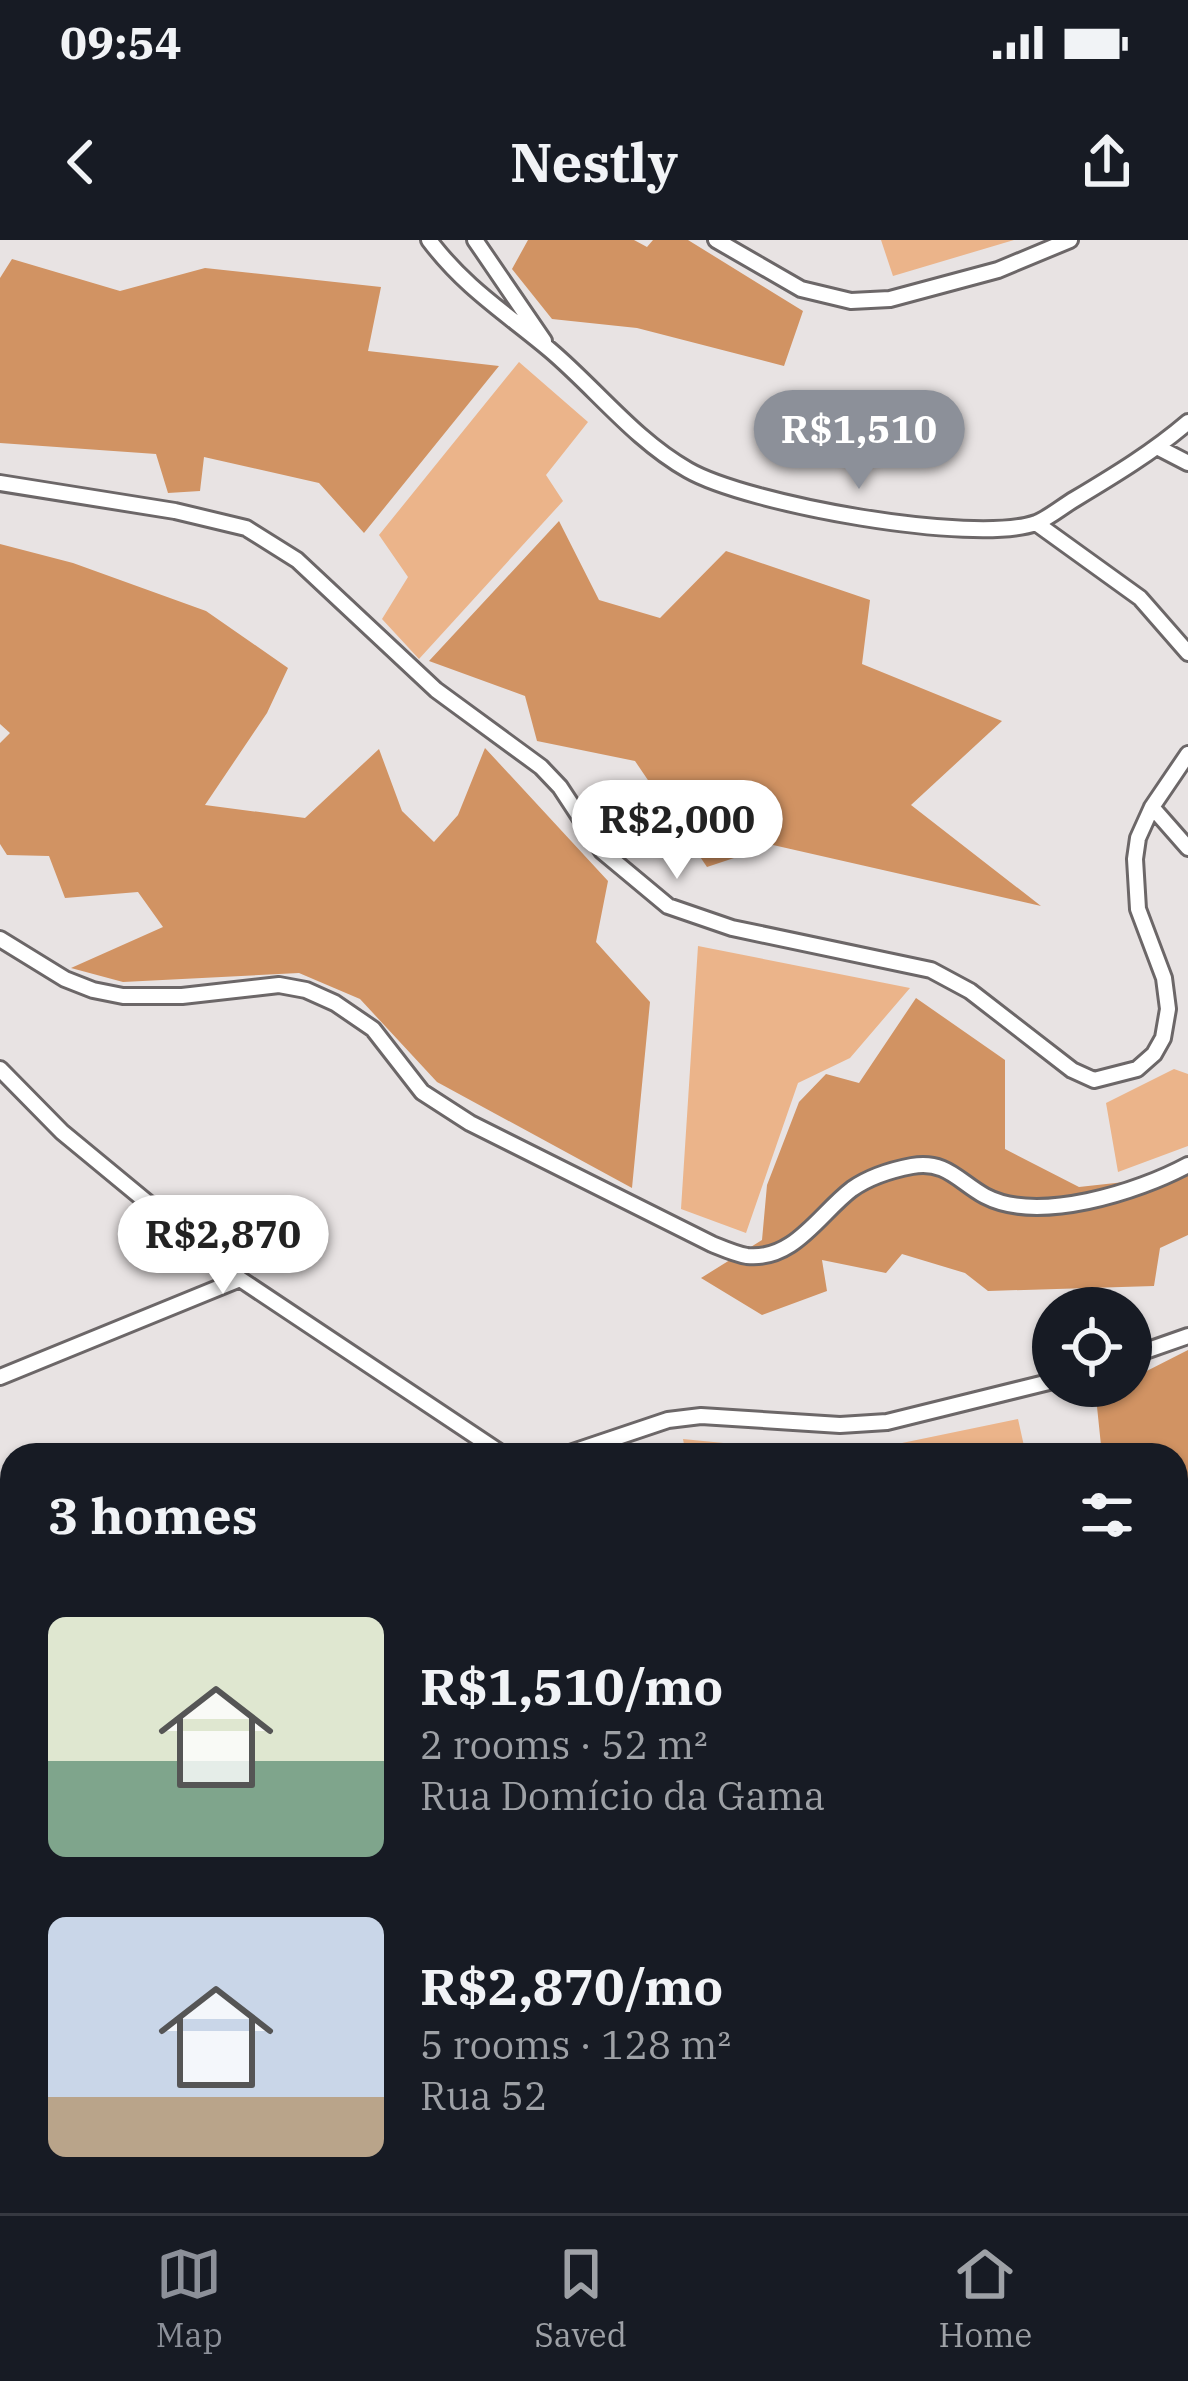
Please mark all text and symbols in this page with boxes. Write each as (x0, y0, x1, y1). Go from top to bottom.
text: 09:54 (60, 13, 182, 71)
text: Nestly (510, 127, 678, 197)
icon: back (48, 129, 114, 195)
icon: share (1074, 129, 1140, 195)
pin: R$1,510 (748, 390, 970, 492)
text: R$1,510 (781, 403, 937, 454)
pin: R$2,000 (566, 780, 788, 882)
text: R$2,000 (599, 793, 755, 844)
pin: R$2,870 (112, 1195, 334, 1297)
text: R$2,870 (145, 1208, 301, 1259)
map controls (1032, 1287, 1152, 1407)
button: locate (1032, 1287, 1152, 1407)
text: 3 homes (48, 1482, 258, 1548)
icon: filters (1074, 1482, 1140, 1548)
text: R$1,510/mo (420, 1653, 723, 1719)
icon: home (144, 1665, 288, 1809)
text: 2 rooms · 52 m² (420, 1719, 708, 1770)
text: Rua Domício da Gama (420, 1770, 825, 1821)
text: R$2,870/mo (420, 1953, 723, 2019)
icon: home (144, 1965, 288, 2109)
text: 5 rooms · 128 m² (420, 2019, 731, 2070)
text: Rua 52 (420, 2070, 547, 2121)
tab: Map (156, 2241, 223, 2356)
tab: Saved (534, 2241, 627, 2356)
tab: Home (938, 2241, 1032, 2356)

